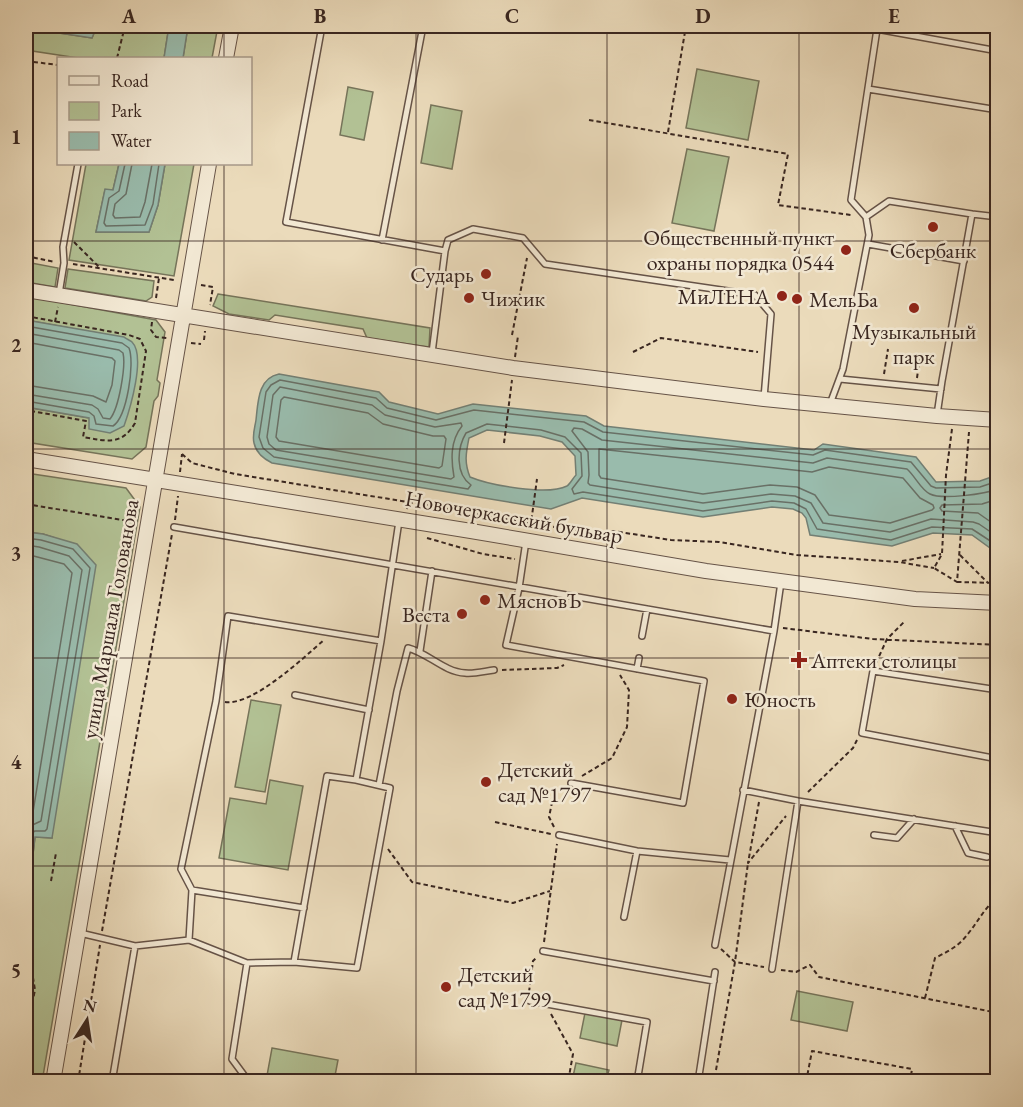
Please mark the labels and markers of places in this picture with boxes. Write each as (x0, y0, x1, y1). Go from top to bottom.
marker: Сбербанк (926, 220, 940, 234)
place label: Общественный пункт охраны порядка 0544 (643, 223, 834, 277)
place label: Сбербанк (890, 236, 977, 265)
marker: Общественный пункт охраны порядка 0544 (839, 243, 853, 257)
place label: Сударь (410, 260, 474, 289)
marker: Сударь (479, 267, 493, 281)
place label: МиЛЕНА (677, 282, 771, 311)
place label: Чижик (481, 284, 546, 313)
place label: МельБа (809, 285, 878, 314)
marker: МиЛЕНА (775, 289, 789, 303)
marker: Чижик (462, 291, 476, 305)
marker: МельБа (790, 292, 804, 306)
marker: Музыкальный парк (907, 301, 921, 315)
place label: Музыкальный парк (852, 317, 977, 371)
place label: МясновЪ (497, 586, 581, 615)
marker: МясновЪ (478, 593, 492, 607)
place label: Веста (402, 600, 450, 629)
marker: Веста (455, 607, 469, 621)
place label: Аптеки столицы (810, 646, 957, 675)
marker: Аптеки столицы (792, 653, 806, 667)
place label: Юность (744, 685, 816, 714)
marker: Юность (725, 692, 739, 706)
place label: Детский сад №1797 (498, 755, 592, 809)
marker: Детский сад №1797 (479, 775, 493, 789)
place label: Детский сад №1799 (458, 960, 552, 1014)
marker: Детский сад №1799 (439, 980, 453, 994)

